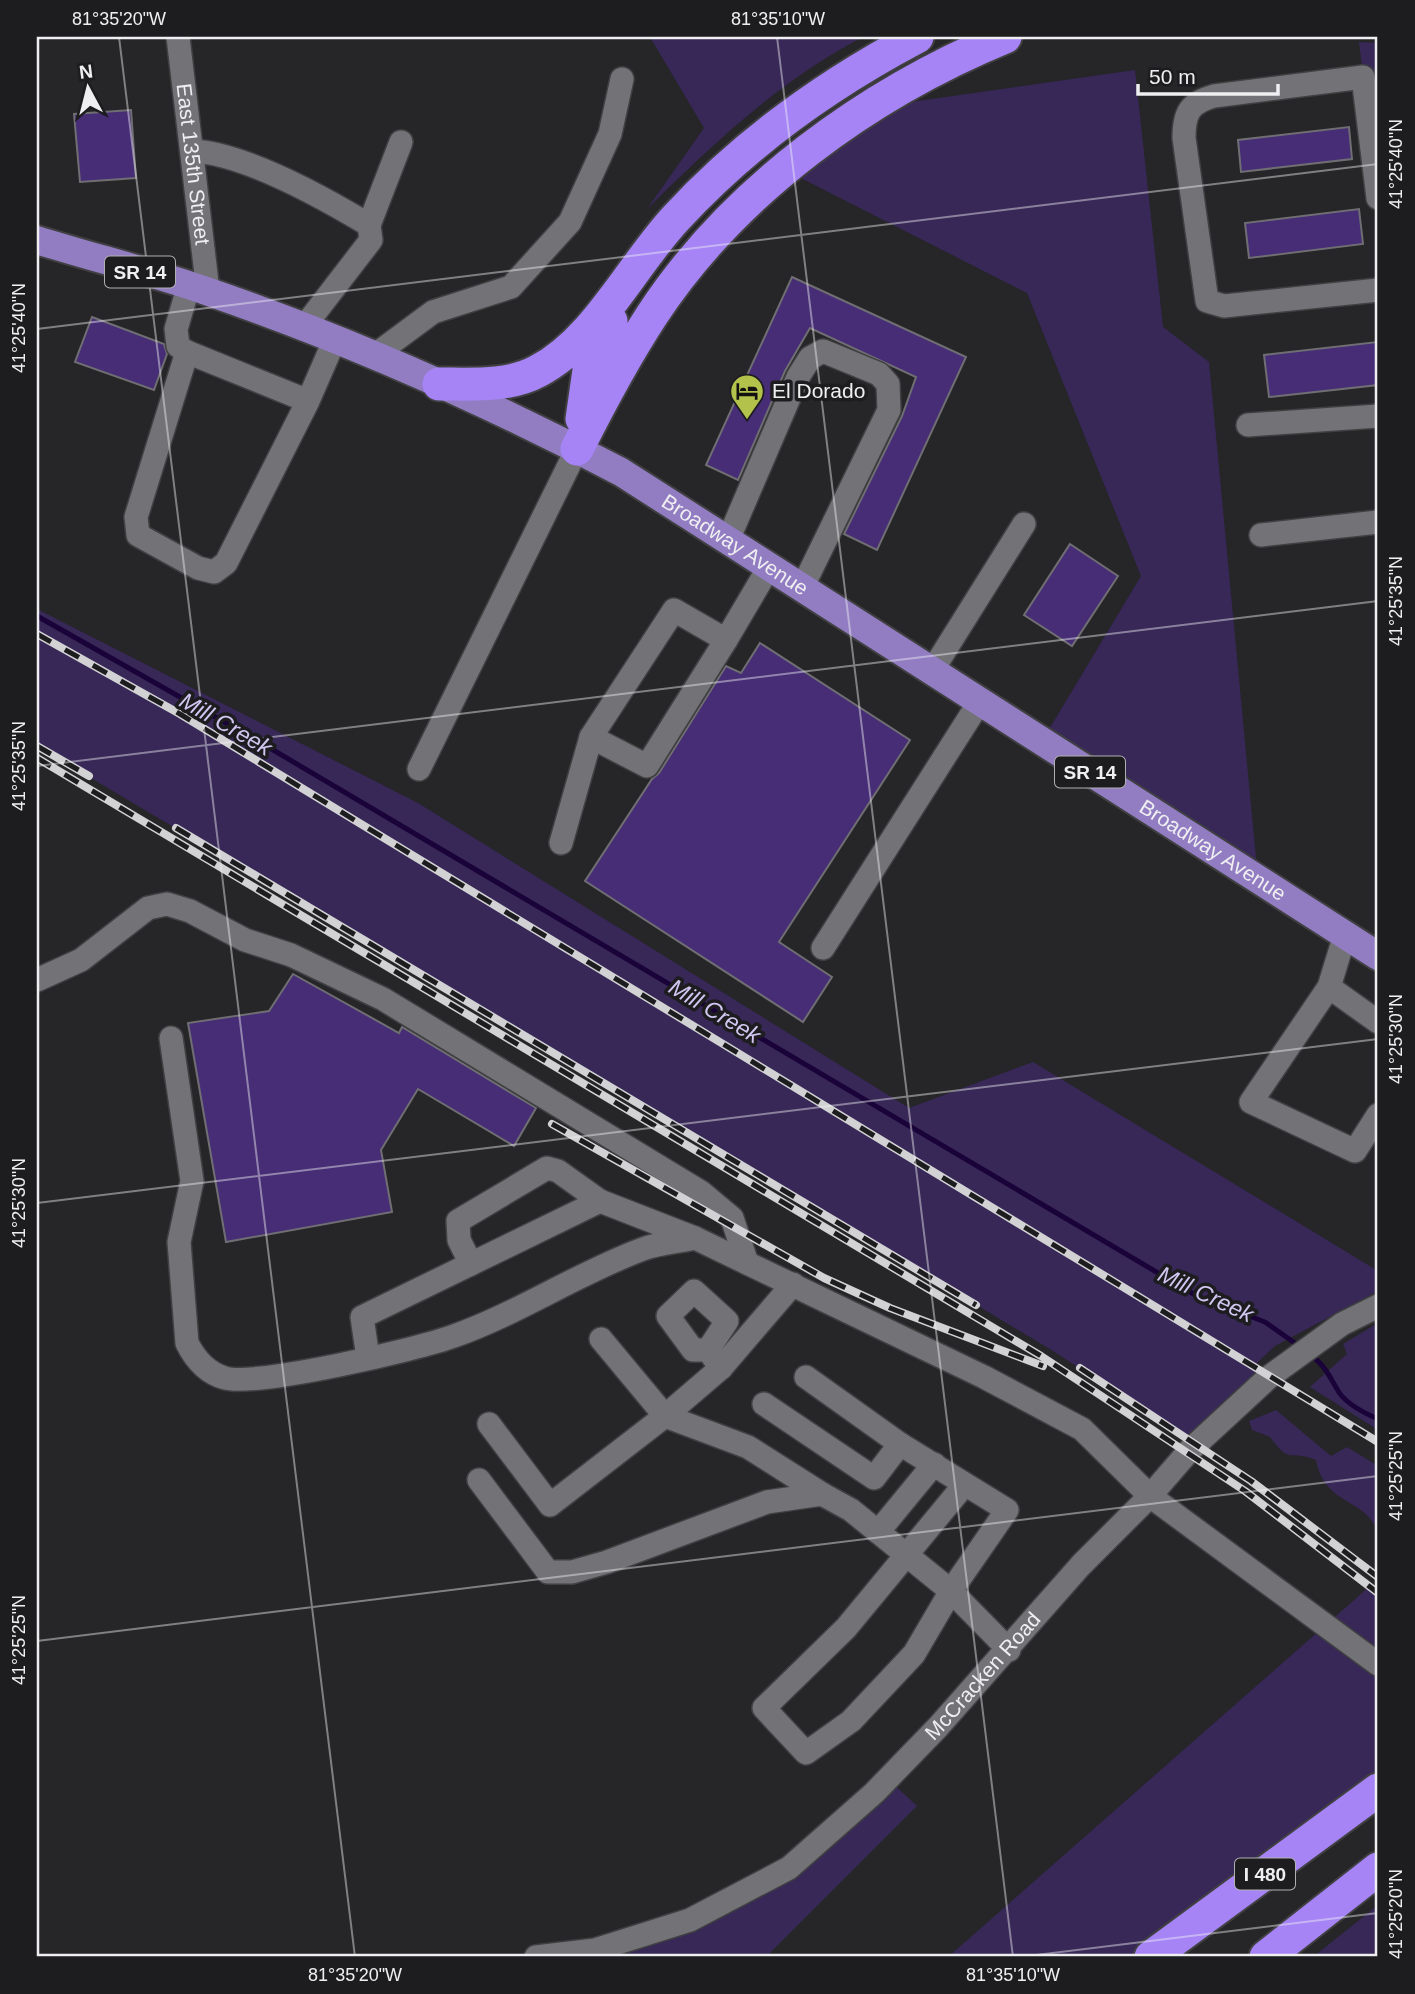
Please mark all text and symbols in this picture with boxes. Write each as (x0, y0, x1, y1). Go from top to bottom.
text: 81°35'20"W (72, 9, 166, 29)
text: 81°35'10"W (731, 9, 825, 29)
north arrow (52, 52, 122, 122)
scale bar (1138, 52, 1278, 96)
text: N (78, 60, 94, 83)
text: 50 m (1149, 65, 1196, 88)
street label: East 135th Street (173, 82, 214, 246)
text: 41°25'40"N (1386, 119, 1406, 209)
road number: SR 14 (105, 256, 175, 288)
text: 41°25'40"N (9, 283, 29, 373)
hotel icon: El Dorado (728, 372, 766, 421)
place label: El Dorado (772, 379, 865, 402)
street label: Broadway Avenue (658, 489, 813, 600)
text: 41°25'35"N (1386, 556, 1406, 646)
water label: Mill Creek (175, 687, 278, 762)
text: 41°25'35"N (9, 721, 29, 811)
road number: SR 14 (1055, 757, 1125, 788)
street label: Broadway Avenue (1136, 795, 1290, 905)
water label: Mill Creek (664, 974, 767, 1049)
text: 41°25'30"N (1386, 994, 1406, 1084)
text: 41°25'30"N (9, 1158, 29, 1248)
water label: Mill Creek (1154, 1261, 1259, 1328)
text: 41°25'25"N (1386, 1431, 1406, 1521)
text: 41°25'25"N (9, 1595, 29, 1685)
street label: McCracken Road (920, 1607, 1045, 1744)
road number: I 480 (1235, 1858, 1295, 1890)
text: 41°25'20"N (1386, 1869, 1406, 1959)
text: 81°35'20"W (308, 1965, 402, 1985)
text: 81°35'10"W (966, 1965, 1060, 1985)

